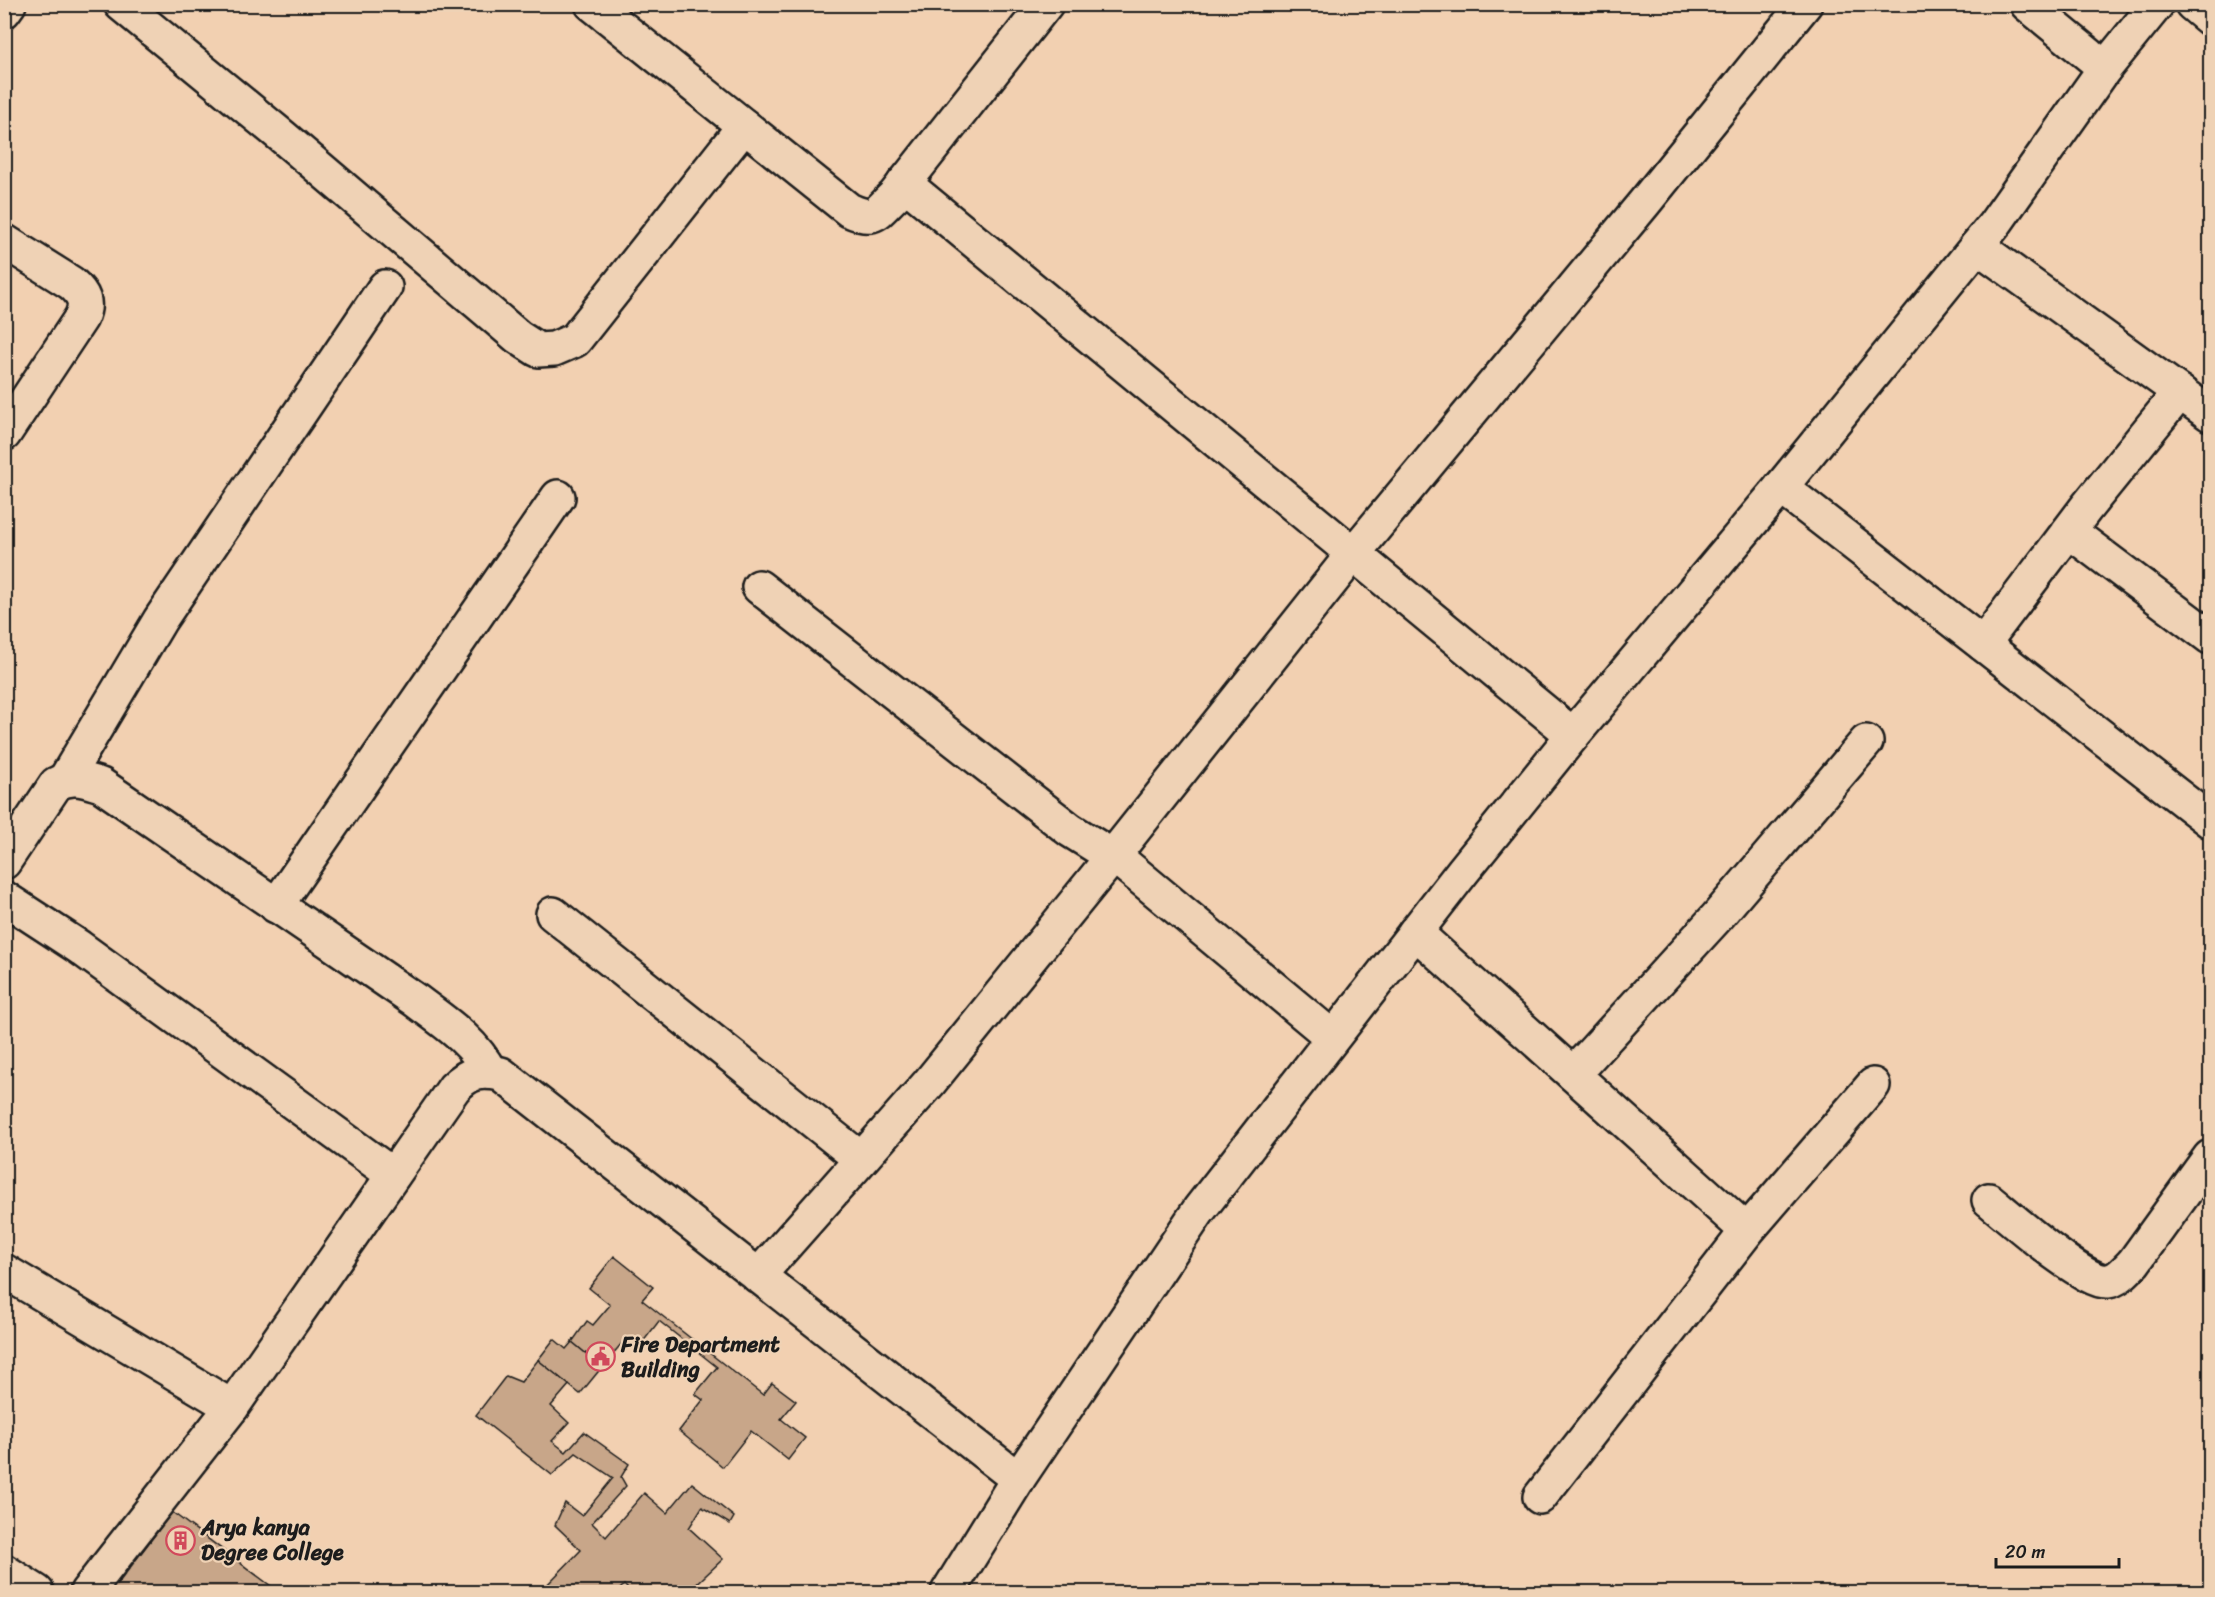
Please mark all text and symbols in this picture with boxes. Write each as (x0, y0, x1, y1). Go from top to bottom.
place label: Fire Department Building (620, 1325, 780, 1389)
public building icon: Fire Department Building (584, 1341, 616, 1373)
place label: Arya kanya Degree College (200, 1508, 344, 1572)
building icon: Arya kanya Degree College (164, 1524, 196, 1556)
scale bar (1996, 1531, 2119, 1569)
text: 20 m (2005, 1536, 2045, 1568)

